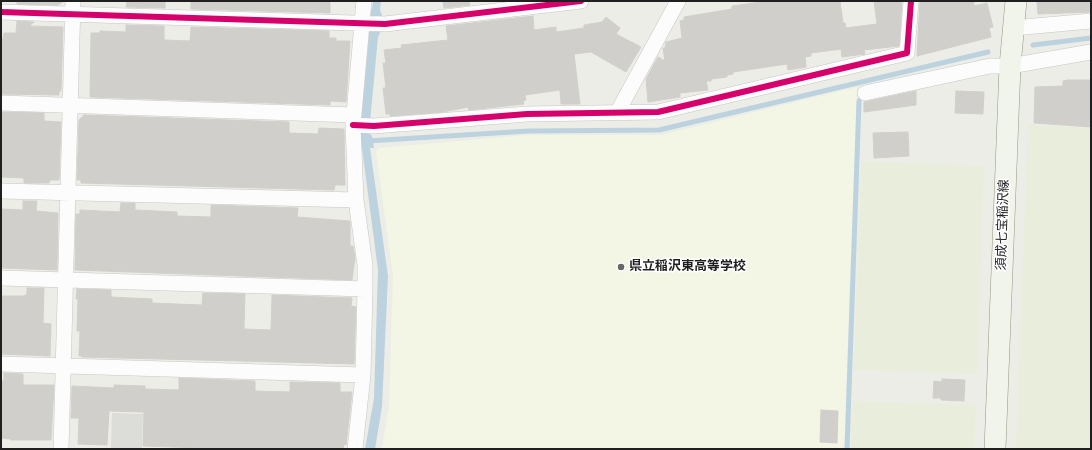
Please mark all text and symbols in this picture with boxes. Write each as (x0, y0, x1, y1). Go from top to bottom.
street label: 須成七宝稲沢線 (995, 179, 1013, 271)
place label: 県立稲沢東高等学校 (629, 259, 746, 275)
marker: 県立稲沢東高等学校 (616, 262, 626, 272)

